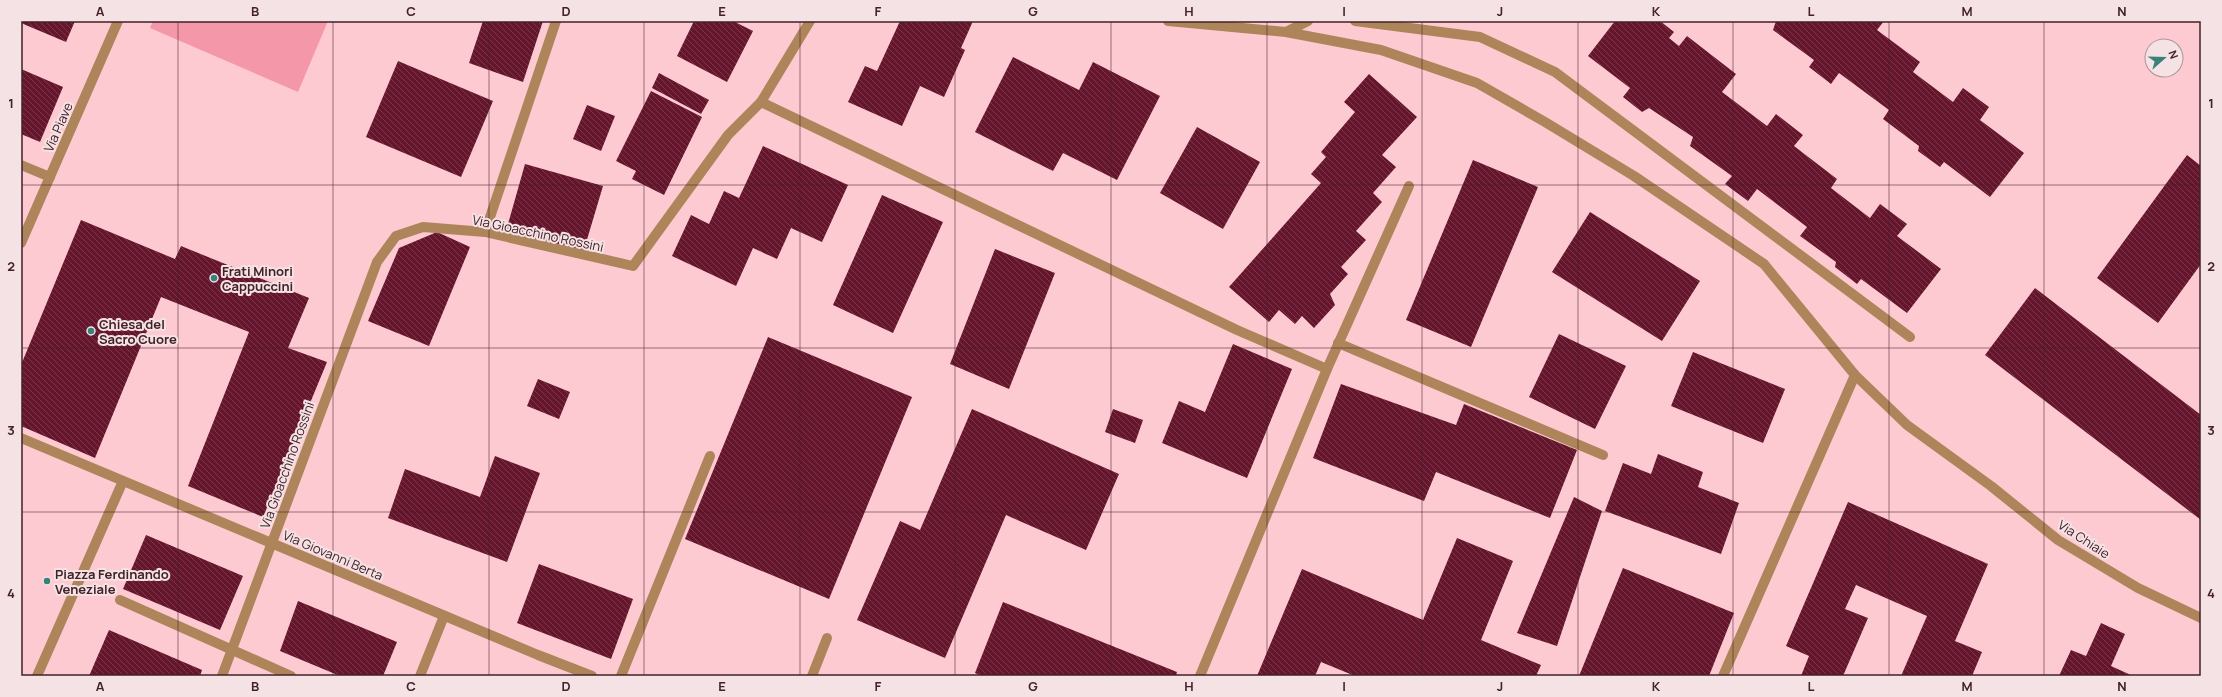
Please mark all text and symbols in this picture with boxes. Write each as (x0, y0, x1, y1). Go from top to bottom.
text: A (96, 2, 105, 20)
text: B (251, 2, 259, 20)
text: C (406, 2, 416, 20)
text: D (561, 2, 571, 20)
text: E (718, 2, 726, 20)
text: F (875, 2, 882, 20)
text: G (1028, 2, 1038, 20)
text: H (1184, 2, 1194, 20)
text: I (1342, 2, 1346, 20)
text: J (1497, 2, 1503, 20)
text: K (1652, 2, 1661, 20)
text: L (1808, 2, 1815, 20)
text: M (1961, 2, 1973, 20)
text: N (2117, 2, 2127, 20)
north arrow (2144, 38, 2184, 78)
text: N (2165, 48, 2182, 61)
text: 1 (8, 94, 14, 112)
text: 1 (2208, 94, 2214, 112)
street label: Via Piave (39, 99, 77, 155)
street label: Via Gioacchino Rossini (471, 210, 605, 256)
text: 2 (7, 257, 15, 275)
text: 2 (2207, 257, 2215, 275)
place label: Frati Minori Cappuccini (222, 262, 293, 295)
marker: Frati Minori Cappuccini (209, 273, 219, 283)
place label: Chiesa del Sacro Cuore (99, 315, 177, 348)
marker: Chiesa del Sacro Cuore (86, 326, 96, 336)
street label: Via Gioacchino Rossini (256, 399, 318, 531)
text: 3 (7, 421, 15, 439)
text: 3 (2207, 421, 2215, 439)
street label: Via Chiaie (2055, 516, 2114, 563)
street label: Via Giovanni Berta (280, 526, 386, 584)
place label: Piazza Ferdinando Veneziale (55, 565, 169, 598)
marker: Piazza Ferdinando Veneziale (42, 576, 52, 586)
text: 4 (7, 584, 15, 602)
text: 4 (2207, 584, 2215, 602)
text: A (96, 677, 105, 695)
text: B (251, 677, 259, 695)
text: C (406, 677, 416, 695)
text: D (561, 677, 571, 695)
text: E (718, 677, 726, 695)
text: F (875, 677, 882, 695)
text: G (1028, 677, 1038, 695)
text: H (1184, 677, 1194, 695)
text: I (1342, 677, 1346, 695)
text: J (1497, 677, 1503, 695)
text: K (1652, 677, 1661, 695)
text: L (1808, 677, 1815, 695)
text: M (1961, 677, 1973, 695)
text: N (2117, 677, 2127, 695)

